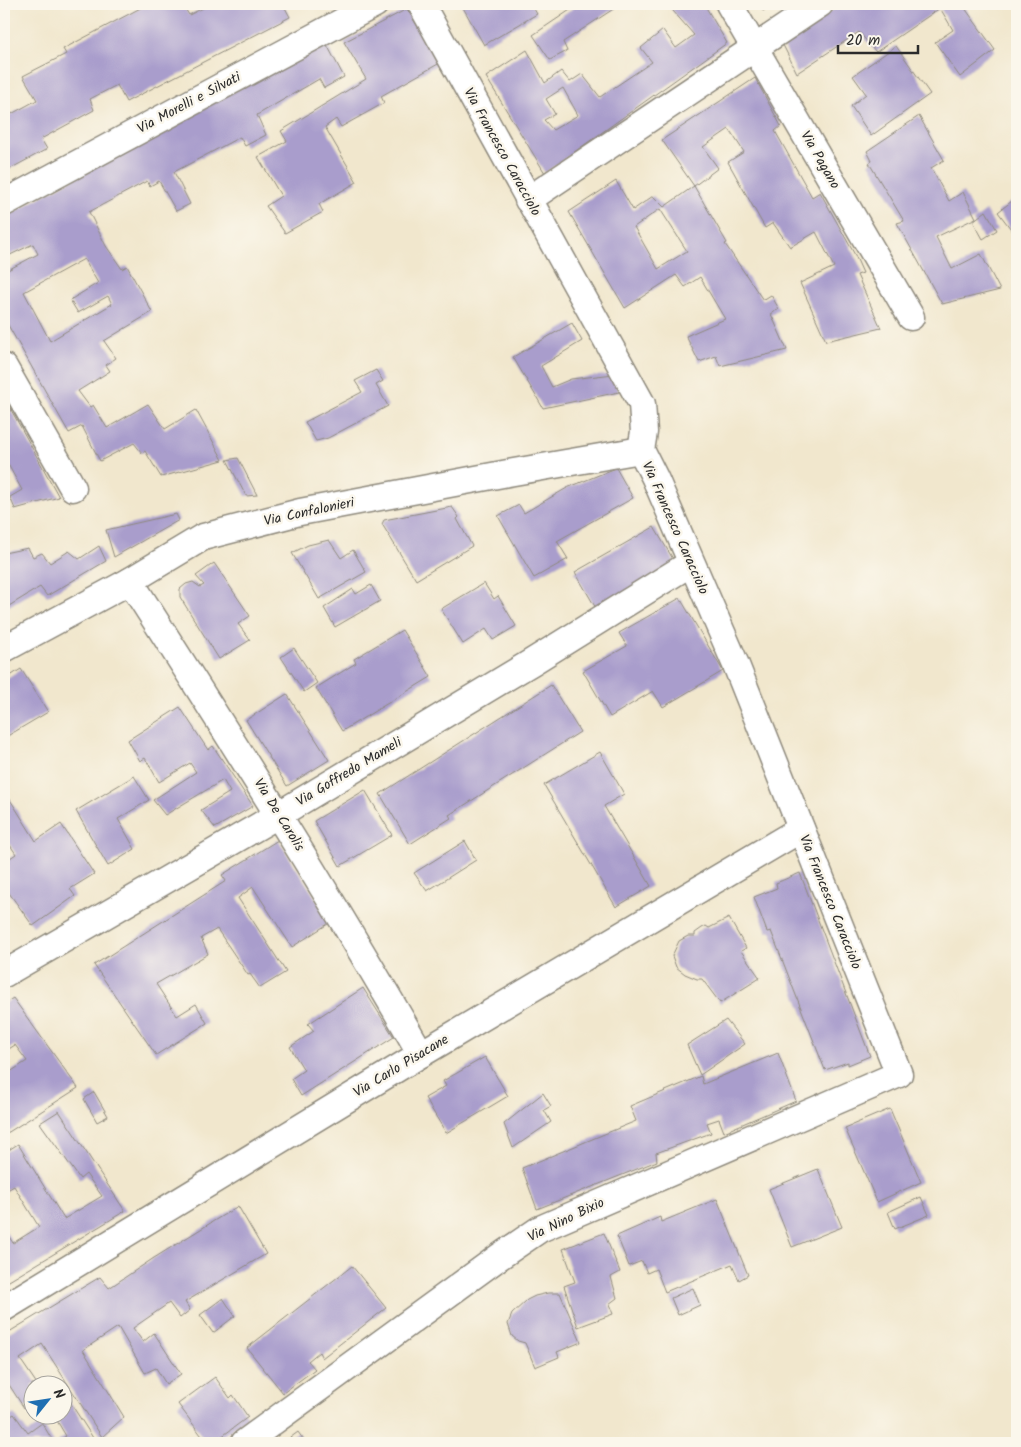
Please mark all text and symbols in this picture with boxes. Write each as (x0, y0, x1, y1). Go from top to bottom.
scale bar (838, 22, 918, 54)
text: 20 m (846, 29, 880, 53)
street label: Via Morelli e Silvati (133, 66, 245, 140)
street label: Via Francesco Caracciolo (458, 84, 546, 220)
street label: Via Pagano (794, 127, 846, 193)
street label: Via Francesco Caracciolo (636, 458, 714, 598)
street label: Via Confalonieri (262, 492, 357, 532)
street label: Via Goffredo Mameli (292, 731, 407, 812)
street label: Via De Carolis (248, 774, 310, 856)
street label: Via Francesco Caracciolo (793, 831, 867, 973)
street label: Via Carlo Pisacane (349, 1028, 454, 1103)
street label: Via Nino Bixio (524, 1192, 608, 1248)
north arrow (22, 1374, 72, 1424)
text: N (47, 1385, 70, 1403)

